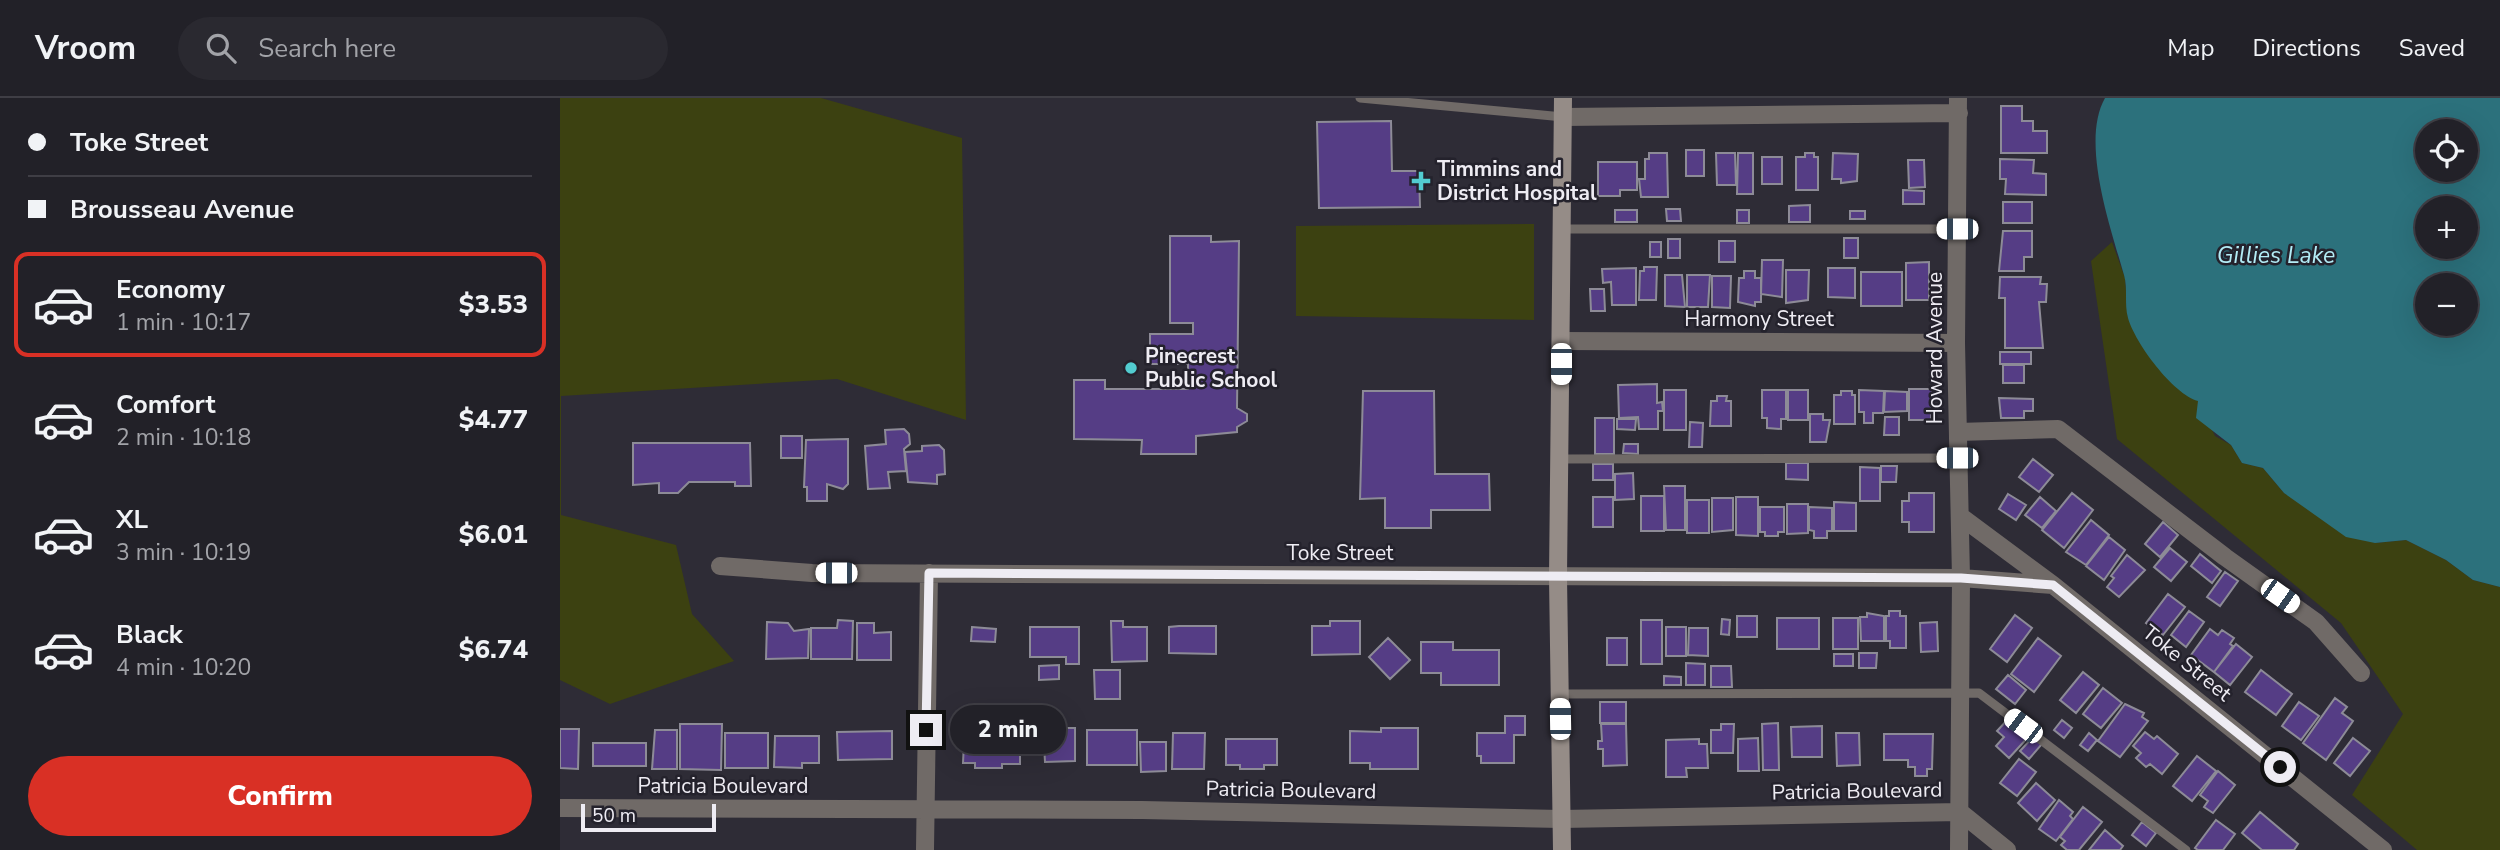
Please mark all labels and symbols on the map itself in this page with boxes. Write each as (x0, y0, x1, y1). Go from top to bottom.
place label: Timmins and District Hospital (1437, 155, 1597, 207)
marker: Timmins and District Hospital (1411, 171, 1431, 191)
car (1937, 219, 1979, 240)
water label: Gillies Lake (2217, 240, 2335, 271)
street label: Howard Avenue (1921, 272, 1949, 424)
street label: Harmony Street (1684, 305, 1834, 333)
place label: Pinecrest Public School (1145, 342, 1278, 394)
car (1551, 343, 1572, 385)
marker: Pinecrest Public School (1123, 360, 1139, 376)
car (1937, 448, 1979, 469)
street label: Toke Street (1287, 539, 1394, 567)
car (816, 563, 858, 584)
car (2257, 575, 2304, 617)
street label: Toke Street (2137, 619, 2238, 708)
car (1550, 698, 1571, 740)
car (2000, 705, 2047, 747)
callout: 2 min (950, 706, 1066, 754)
route end (910, 714, 942, 746)
route start (2264, 751, 2296, 783)
street label: Patricia Boulevard (638, 772, 808, 800)
street label: Patricia Boulevard (1205, 775, 1377, 805)
street label: Patricia Boulevard (1771, 776, 1943, 806)
scale bar (581, 801, 716, 833)

